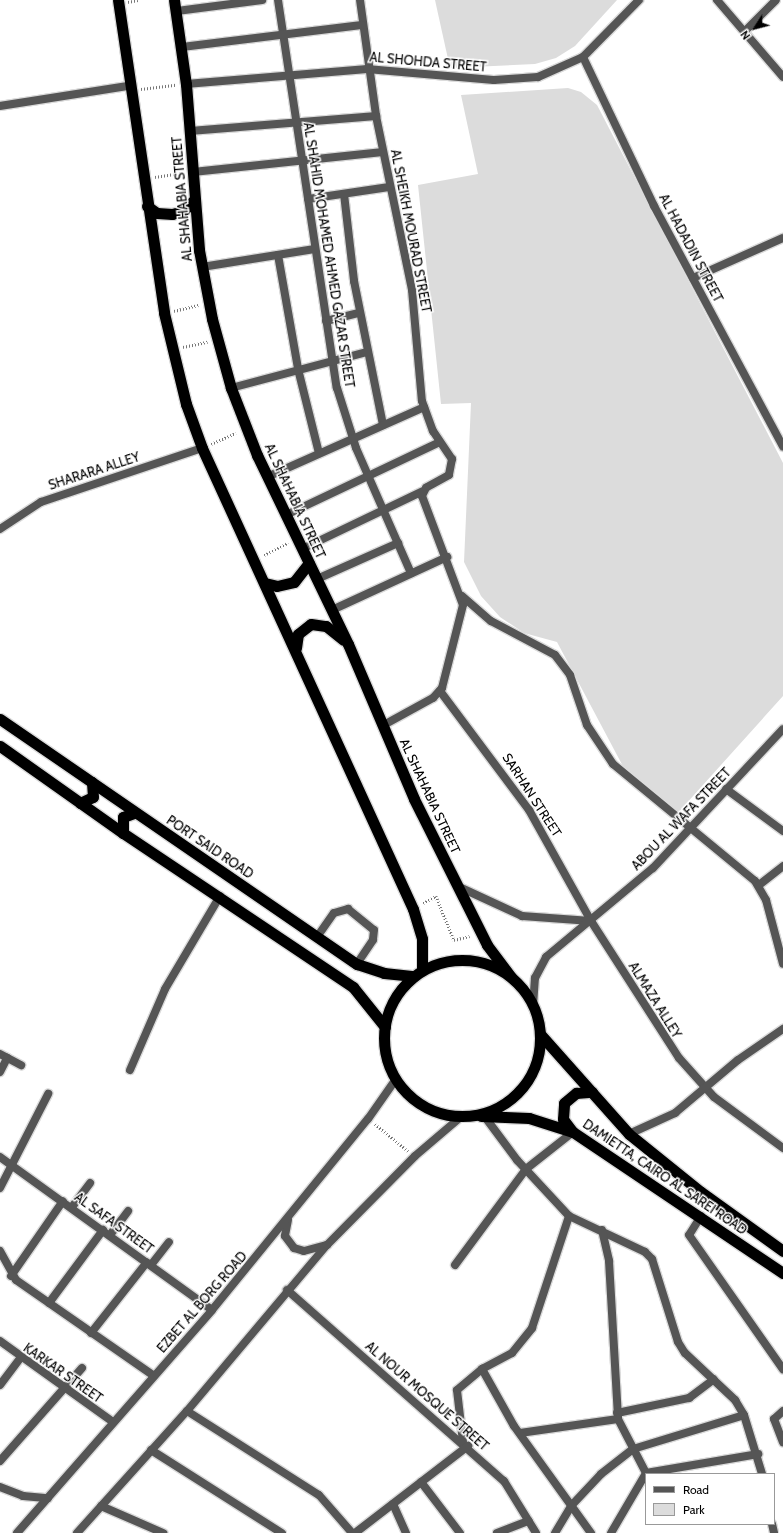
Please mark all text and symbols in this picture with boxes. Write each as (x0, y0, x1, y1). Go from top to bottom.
north arrow (735, 8, 775, 48)
text: N (737, 28, 753, 42)
street label: AL SHOHDA STREET (369, 49, 487, 75)
street label: AL SHAHID MOHAMED AHMED GAZAR STREET (300, 121, 358, 389)
street label: AL SHAHABIA STREET (169, 136, 195, 262)
street label: AL SHEIKH MOURAD STREET (388, 148, 434, 314)
street label: AL HADADIN STREET (656, 191, 726, 305)
street label: AL SHAHABIA STREET (261, 441, 329, 561)
street label: SHARARA ALLEY (46, 449, 142, 493)
street label: AL SHAHABIA STREET (396, 736, 464, 856)
street label: SARHAN STREET (499, 750, 565, 840)
street label: ABOU AL WAFA STREET (628, 765, 734, 873)
street label: PORT SAID ROAD (164, 812, 256, 882)
street label: ALMAZA ALLEY (625, 959, 685, 1041)
street label: DAMIETTA, CAIRO AL SAREI ROAD (580, 1116, 750, 1238)
street label: AL SAFA STREET (71, 1189, 157, 1257)
street label: EZBET AL BORG ROAD (154, 1248, 250, 1356)
street label: AL NOUR MOSQUE STREET (362, 1338, 492, 1454)
street label: KARKAR STREET (20, 1340, 106, 1406)
legend (645, 1473, 775, 1525)
text: Road (683, 1482, 709, 1497)
text: Park (683, 1502, 705, 1517)

